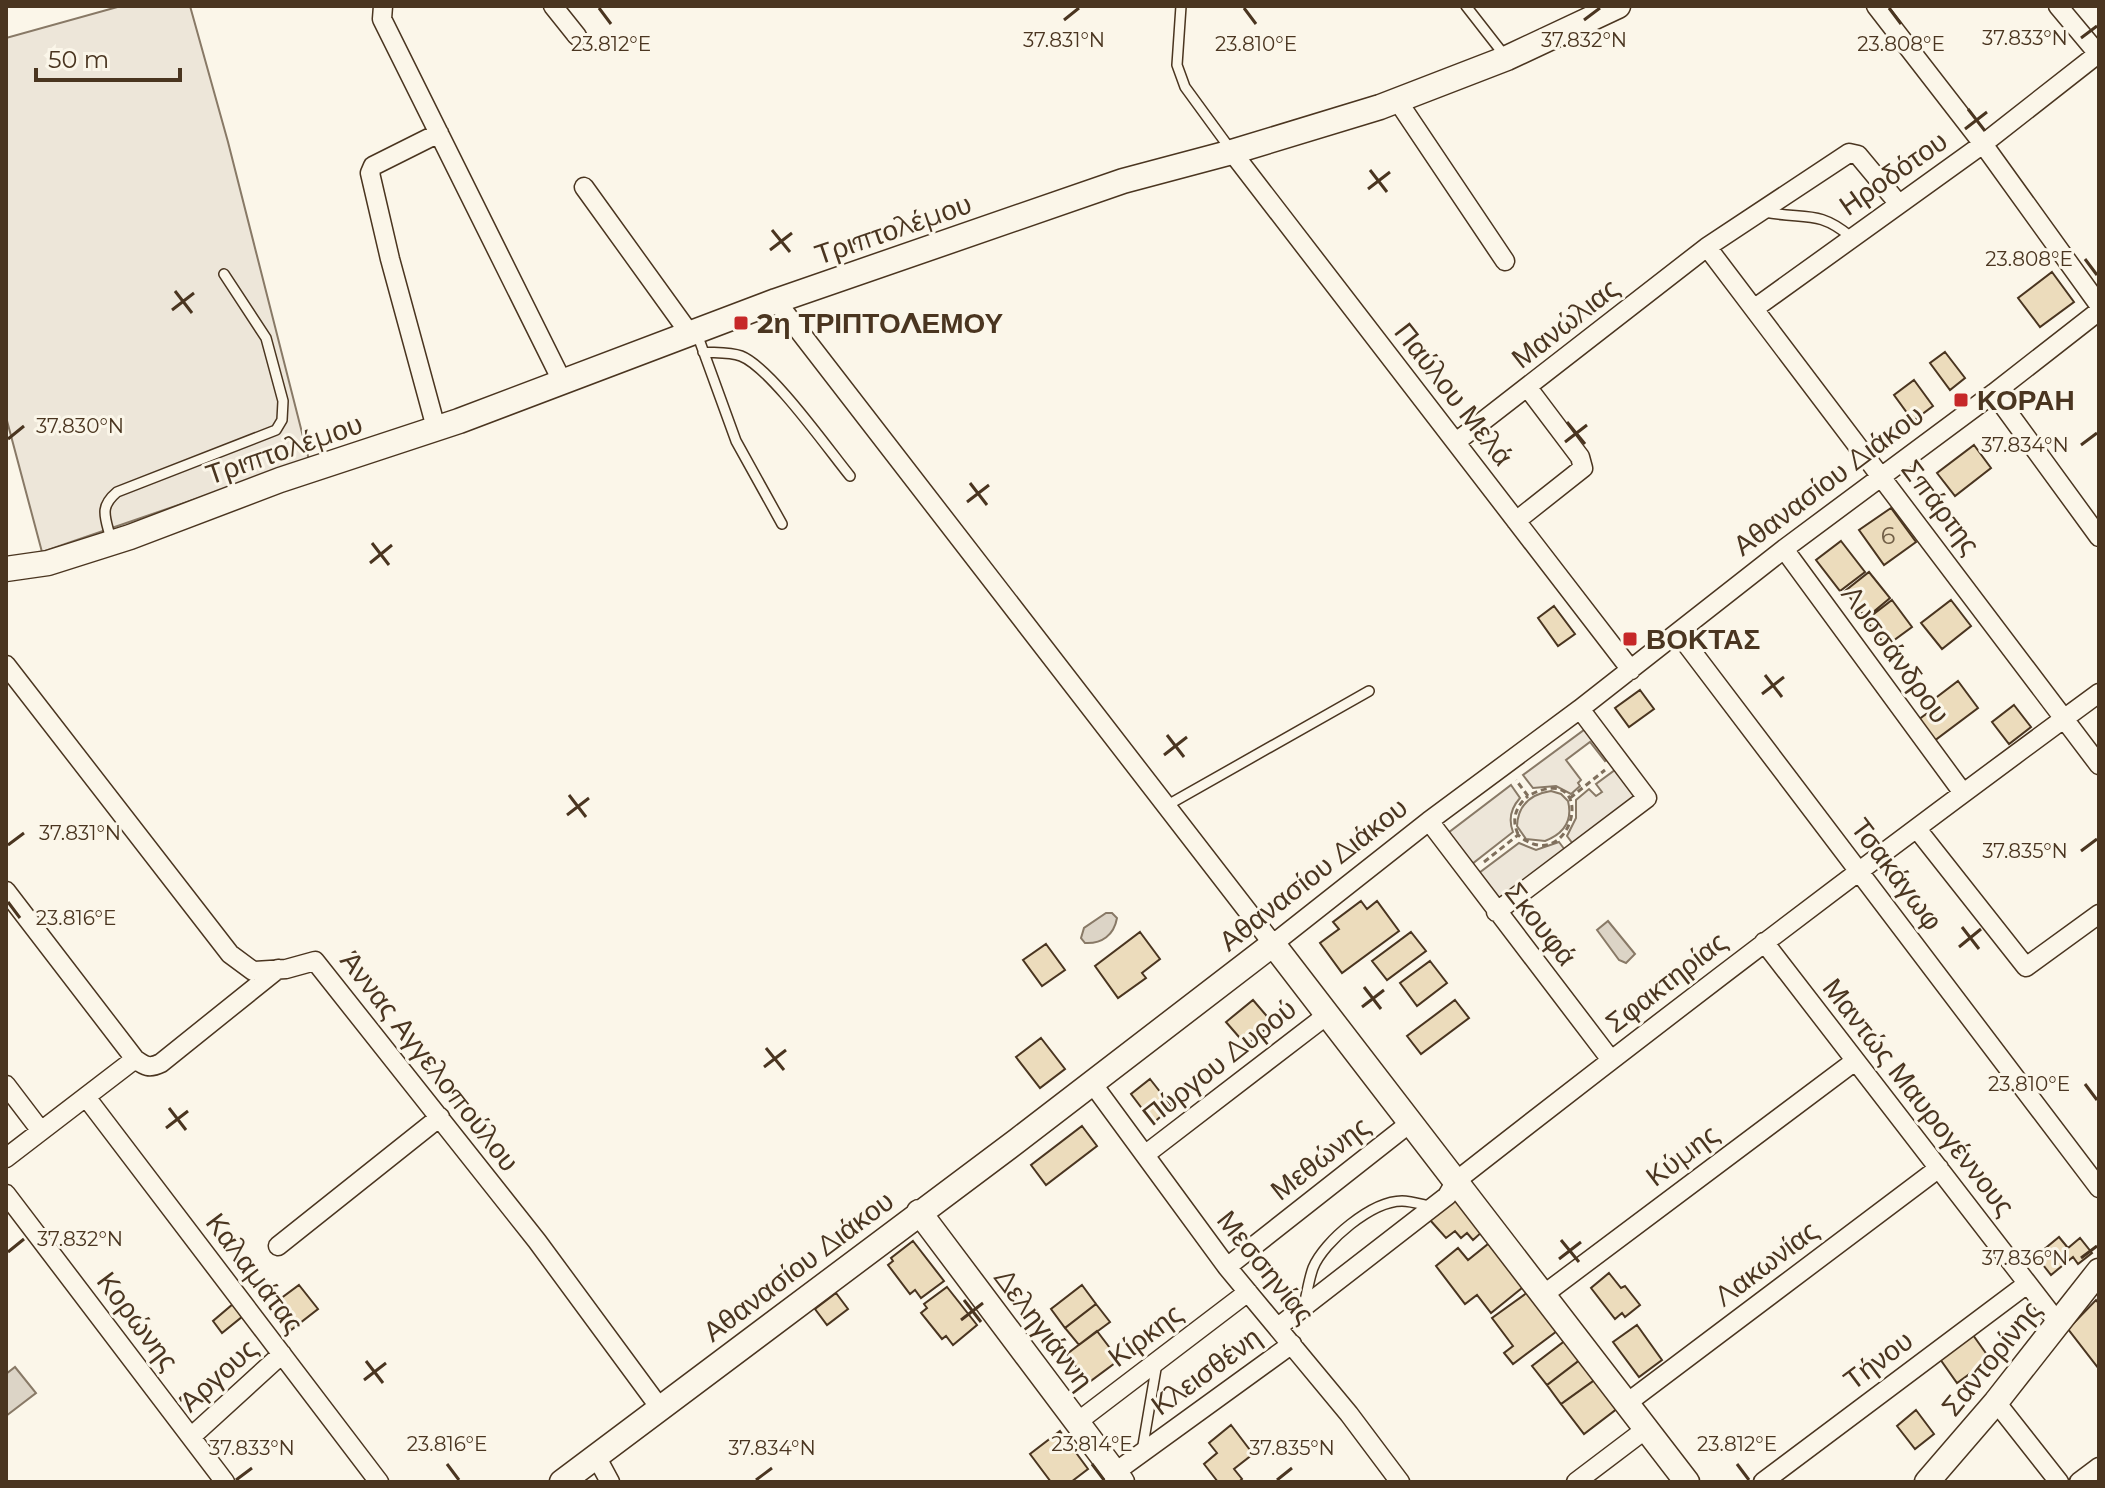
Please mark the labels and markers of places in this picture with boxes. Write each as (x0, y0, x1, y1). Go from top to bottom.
place label: 2η ΤΡΙΠΤΟΛΕΜΟΥ (757, 306, 1004, 340)
marker: 2η ΤΡΙΠΤΟΛΕΜΟΥ (732, 314, 750, 332)
place label: ΚΟΡΑΗ (1977, 383, 2075, 417)
marker: ΚΟΡΑΗ (1952, 391, 1970, 409)
place label: ΒΟΚΤΑΣ (1646, 622, 1760, 656)
marker: ΒΟΚΤΑΣ (1621, 630, 1639, 648)

